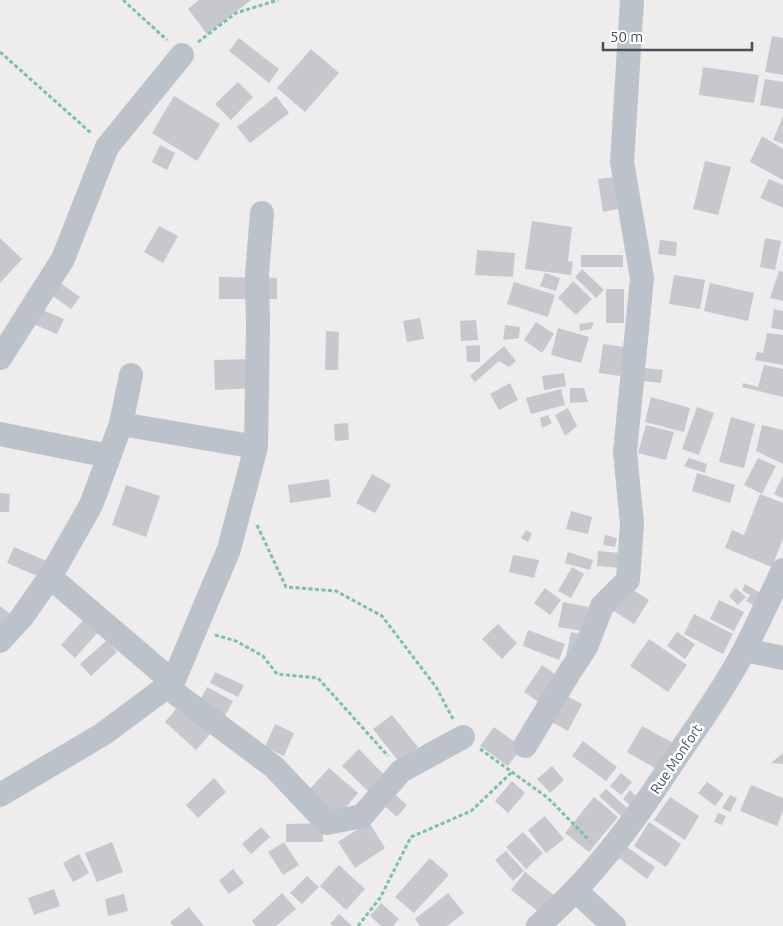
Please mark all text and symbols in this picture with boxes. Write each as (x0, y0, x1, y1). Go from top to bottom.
scale bar (603, 20, 752, 52)
text: 50 m (610, 28, 643, 45)
street label: Rue Monfort (647, 721, 705, 797)

